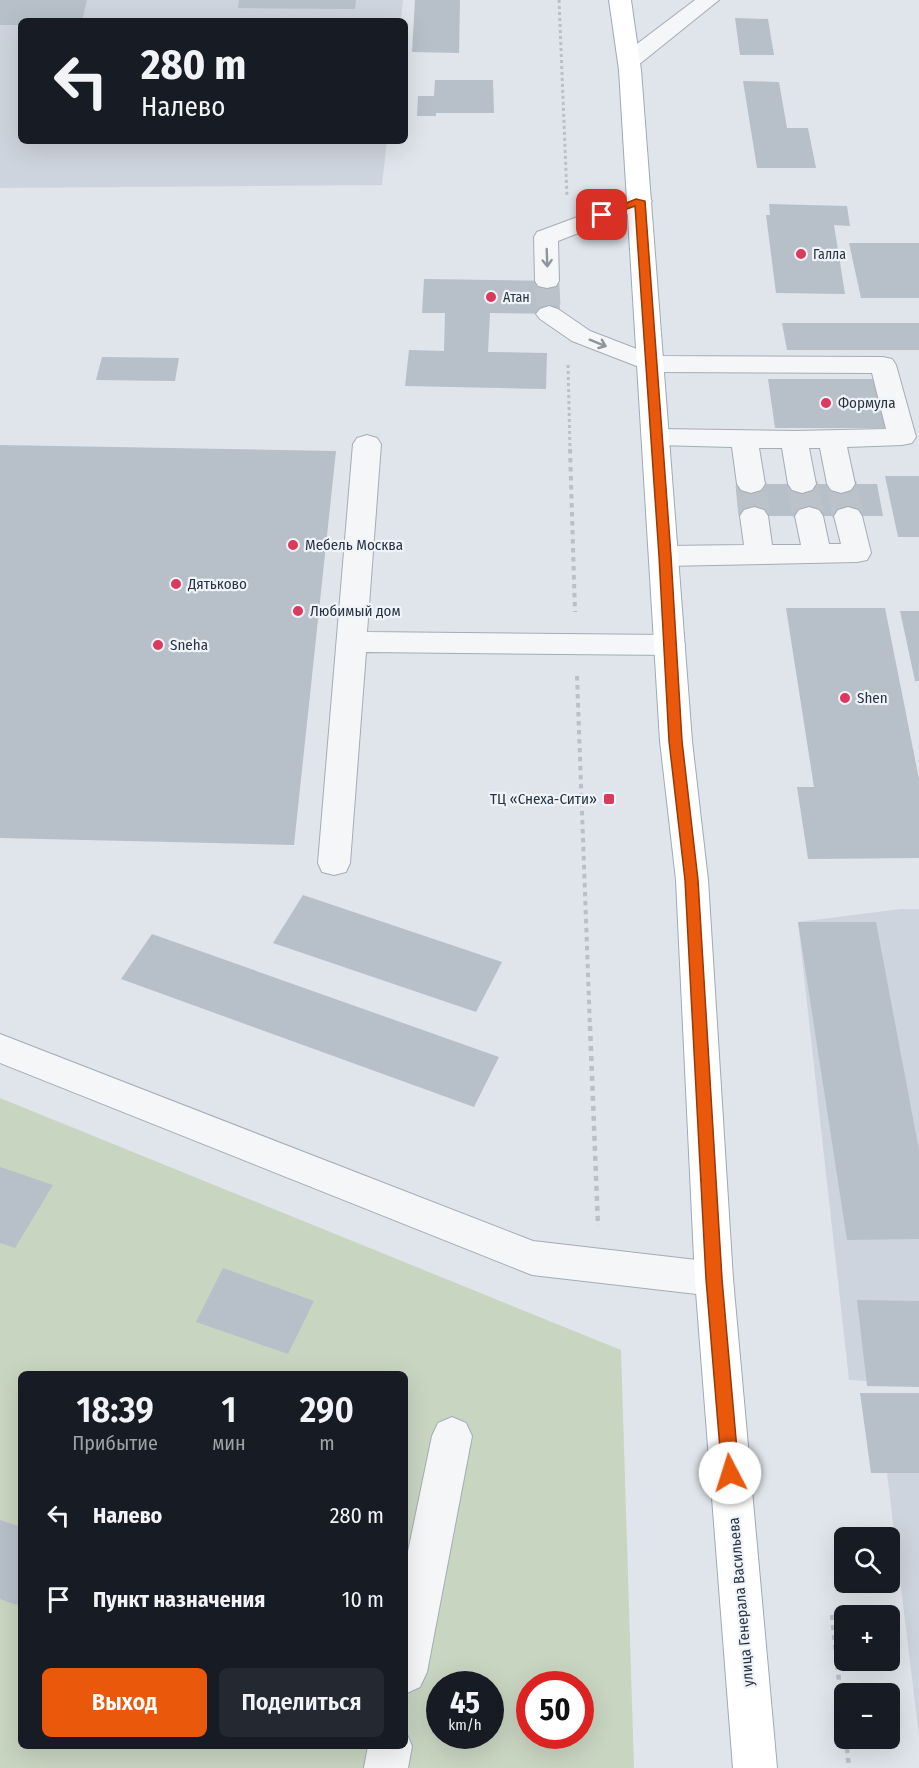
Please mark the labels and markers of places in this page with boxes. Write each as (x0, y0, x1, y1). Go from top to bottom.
pin (576, 189, 627, 240)
place label: Галла (813, 246, 846, 263)
marker: Галла (794, 247, 808, 261)
place label: Атан (503, 289, 530, 306)
marker: Атан (484, 290, 498, 304)
place label: Формула (838, 394, 896, 412)
marker: Формула (819, 396, 833, 410)
place label: Мебель Москва (305, 536, 403, 554)
marker: Мебель Москва (286, 538, 300, 552)
place label: Дятьково (187, 575, 247, 593)
marker: Дятьково (169, 577, 183, 591)
place label: Любимый дом (310, 602, 401, 620)
marker: Любимый дом (291, 604, 305, 618)
place label: Sneha (170, 636, 208, 654)
marker: Sneha (151, 638, 165, 652)
place label: Shen (857, 689, 888, 707)
marker: Shen (838, 691, 852, 705)
place label: ТЦ «Снеха-Сити» (490, 790, 597, 808)
marker: ТЦ «Снеха-Сити» (602, 792, 616, 806)

